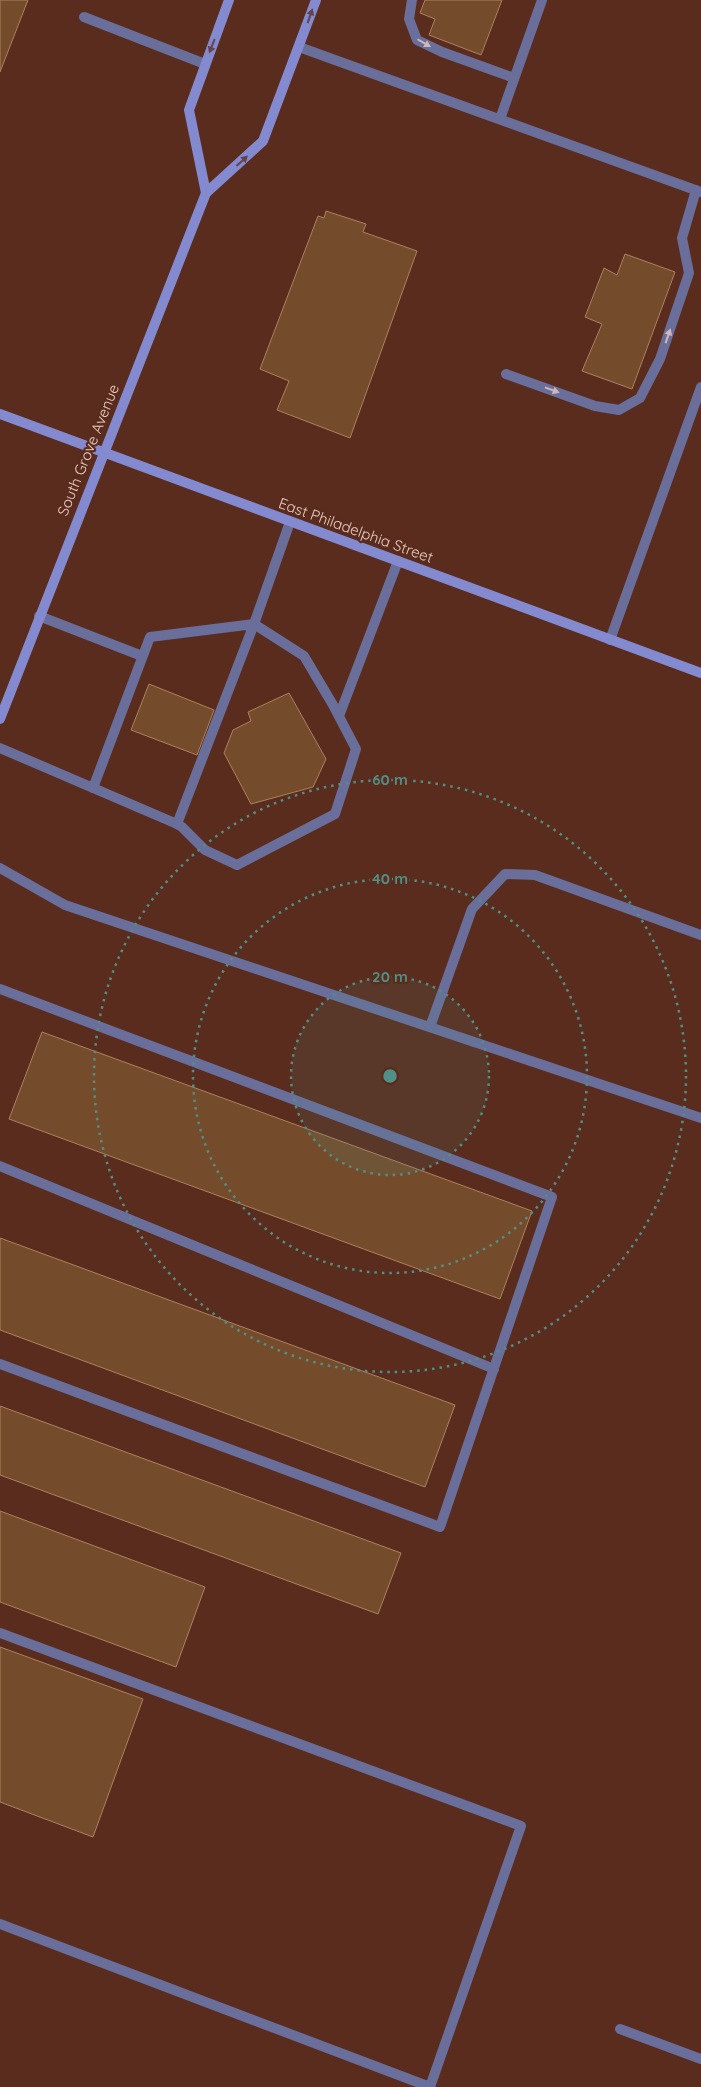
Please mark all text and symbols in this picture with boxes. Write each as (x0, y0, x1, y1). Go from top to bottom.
one-way arrow (306, 8, 314, 23)
one-way arrow (208, 38, 215, 53)
one-way arrow (417, 38, 431, 47)
one-way arrow (235, 155, 248, 166)
one-way arrow (664, 328, 672, 343)
street label: South Grove Avenue (53, 381, 123, 519)
one-way arrow (544, 387, 559, 395)
street label: East Philadelphia Street (276, 493, 436, 567)
text: 60 m (372, 770, 408, 789)
text: 40 m (372, 869, 408, 888)
text: 20 m (372, 967, 408, 986)
centre of rings (381, 1067, 399, 1085)

